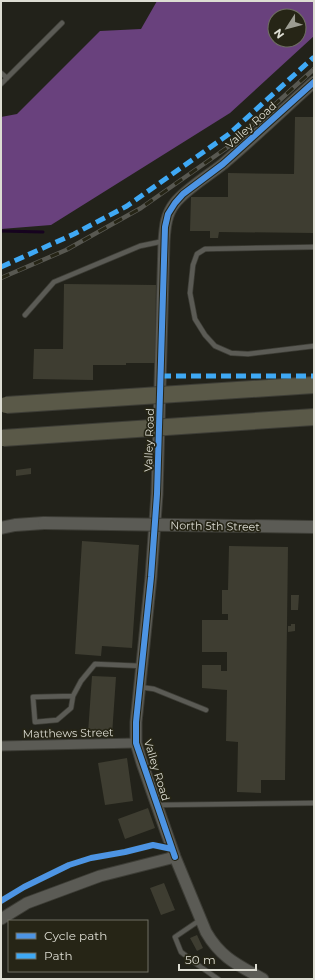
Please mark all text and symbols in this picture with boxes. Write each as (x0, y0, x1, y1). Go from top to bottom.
north arrow (267, 8, 307, 48)
text: N (271, 26, 287, 42)
street label: Valley Road (223, 98, 279, 152)
street label: Valley Road (141, 408, 157, 472)
street label: North 5th Street (170, 518, 260, 534)
street label: Matthews Street (22, 725, 114, 741)
street label: Valley Road (141, 738, 173, 802)
legend (8, 920, 148, 972)
text: Cycle path (44, 928, 107, 943)
scale bar (179, 946, 256, 972)
text: Path (44, 948, 73, 963)
text: 50 m (185, 952, 216, 967)

